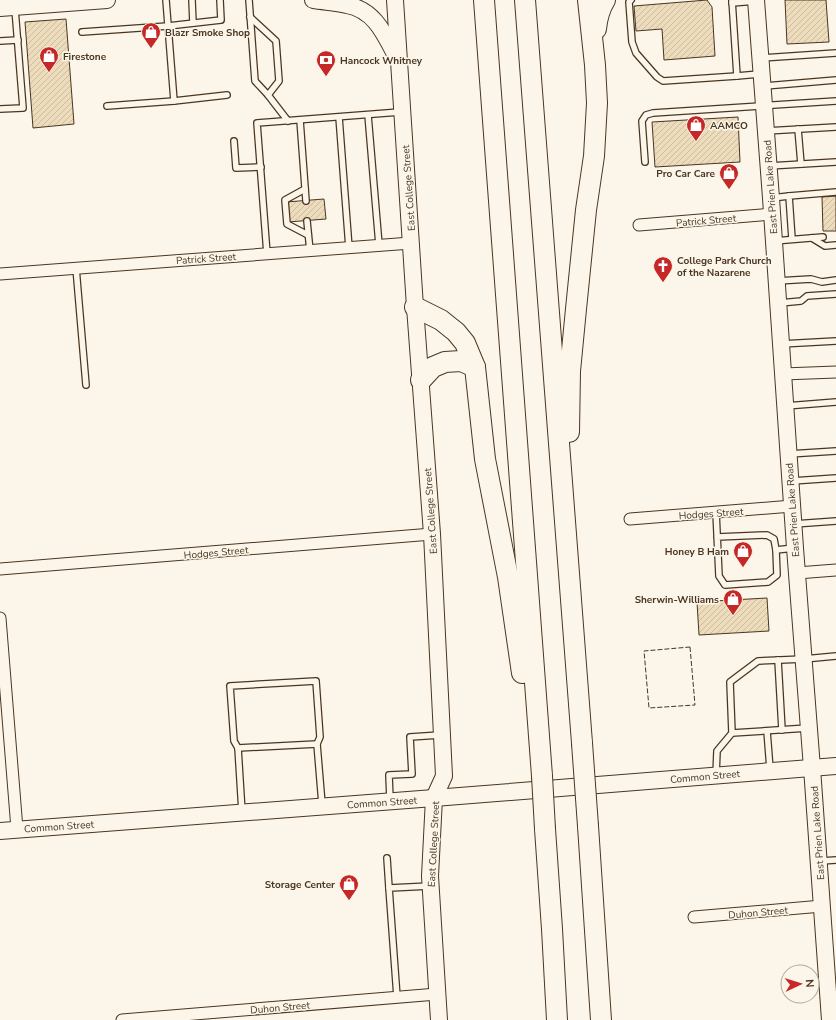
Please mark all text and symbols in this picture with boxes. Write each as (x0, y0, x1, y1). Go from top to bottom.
shop icon: Blazr Smoke Shop (140, 21, 162, 49)
place label: Blazr Smoke Shop (165, 26, 250, 40)
shop icon: Firestone (38, 45, 60, 73)
bank icon: Hancock Whitney (315, 49, 337, 77)
place label: Firestone (63, 50, 107, 64)
place label: Hancock Whitney (340, 54, 423, 68)
shop icon: AAMCO (685, 114, 707, 142)
place label: AAMCO (710, 119, 748, 133)
street label: East Prien Lake Road (761, 139, 781, 234)
street label: East College Street (399, 144, 419, 231)
shop icon: Pro Car Care (718, 162, 740, 190)
place label: Pro Car Care (656, 167, 716, 181)
street label: Patrick Street (675, 211, 737, 231)
street label: Patrick Street (176, 250, 237, 268)
place label: College Park Church of the Nazarene (677, 254, 772, 280)
church icon: College Park Church of the Nazarene (652, 255, 674, 283)
street label: East Prien Lake Road (783, 462, 803, 557)
street label: East College Street (421, 467, 441, 554)
street label: Hodges Street (678, 505, 744, 523)
shop icon: Honey B Ham (732, 540, 754, 568)
street label: Hodges Street (183, 543, 249, 563)
place label: Honey B Ham (665, 545, 729, 559)
shop icon: Sherwin-Williams (722, 588, 744, 616)
place label: Sherwin-Williams (635, 593, 719, 607)
street label: Common Street (670, 767, 741, 787)
street label: East Prien Lake Road (808, 785, 828, 880)
street label: Common Street (347, 794, 418, 812)
street label: East College Street (425, 800, 443, 887)
street label: Common Street (24, 818, 95, 836)
shop icon: Storage Center (338, 873, 360, 901)
place label: Storage Center (265, 878, 335, 892)
street label: Duhon Street (728, 903, 789, 923)
north arrow (780, 964, 820, 1004)
text: N (802, 979, 817, 988)
street label: Duhon Street (250, 998, 311, 1018)

